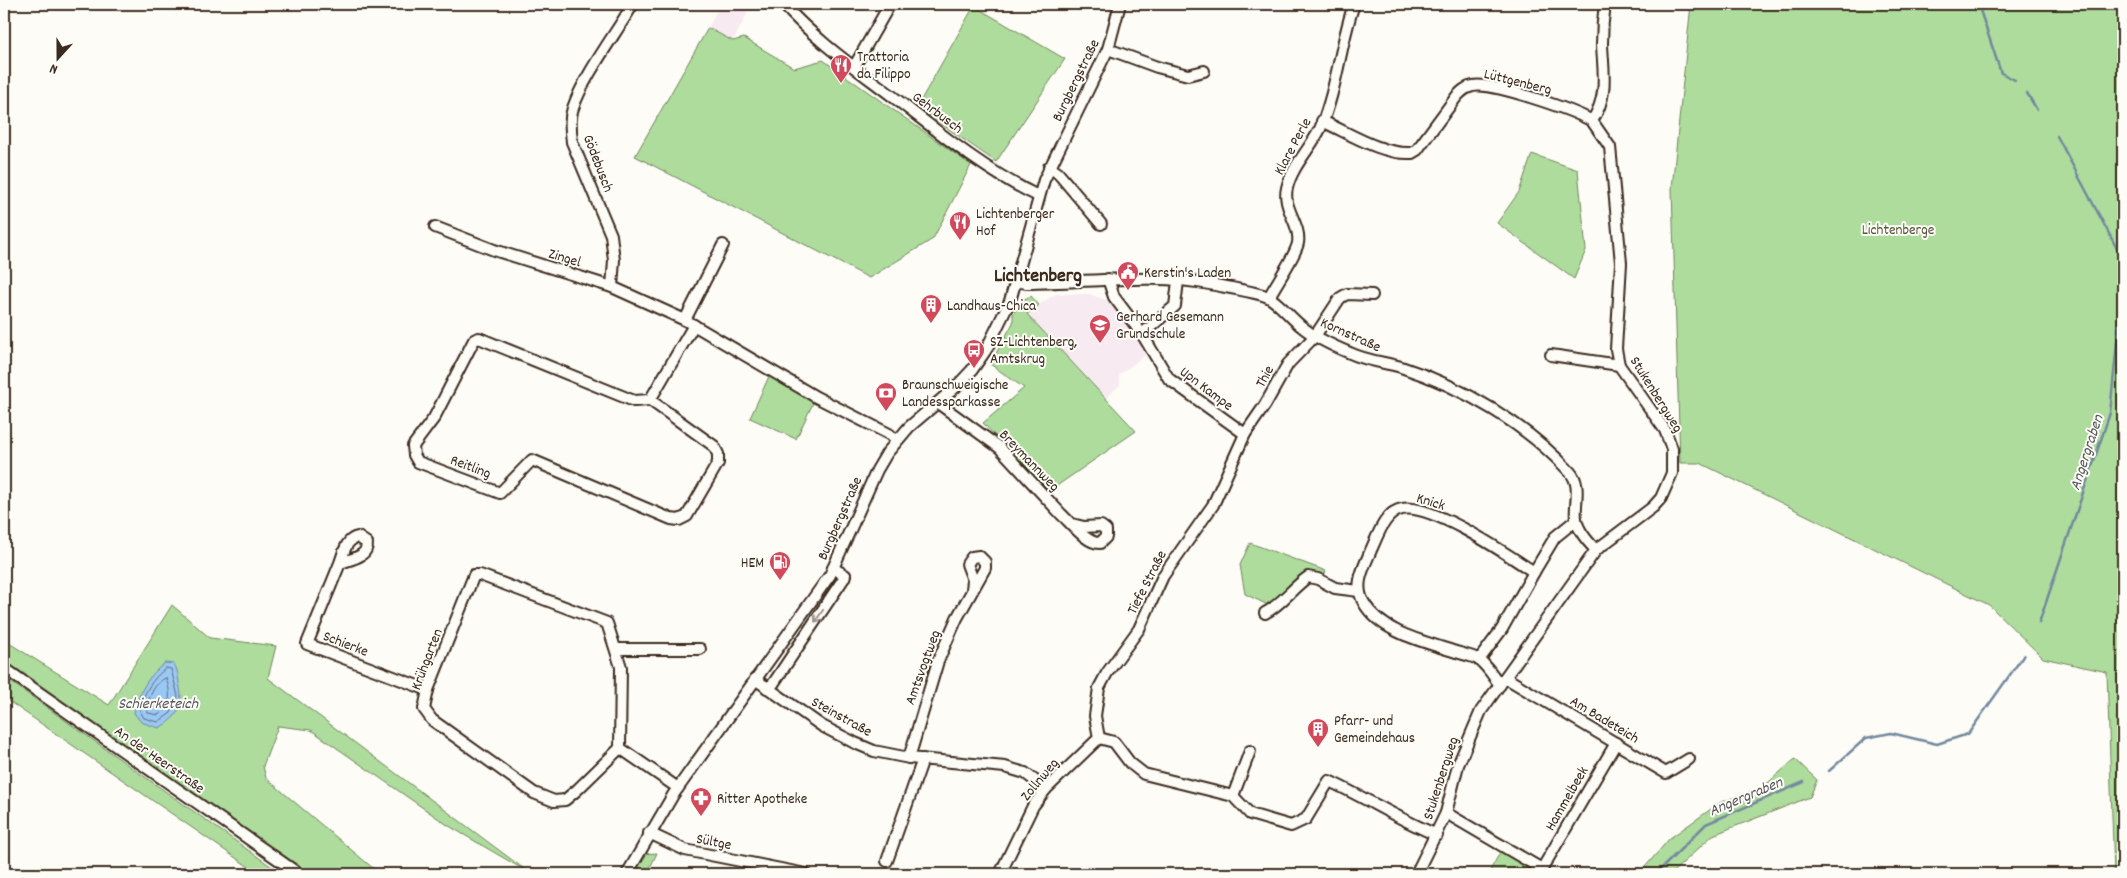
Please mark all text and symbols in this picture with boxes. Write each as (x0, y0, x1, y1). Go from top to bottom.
north arrow (32, 32, 82, 82)
street label: Burgbergstraße (1047, 36, 1106, 126)
place label: Trattoria da Filippo (857, 47, 911, 86)
restaurant icon: Trattoria da Filippo (829, 53, 853, 84)
text: N (47, 58, 61, 79)
street label: Lüttgenberg (1481, 64, 1554, 102)
street label: Gehrbusch (907, 87, 967, 140)
street label: Klare Perle (1269, 114, 1318, 180)
street label: Gödebusch (576, 132, 618, 196)
place label: Lichtenberger Hof (976, 204, 1055, 243)
restaurant icon: Lichtenberger Hof (948, 210, 972, 241)
park label: Lichtenberge (1862, 220, 1935, 242)
street label: Zingel (545, 244, 584, 274)
public building icon: Kerstin's Laden (1116, 260, 1140, 291)
district label: Lichtenberg (994, 263, 1082, 291)
place label: Kerstin's Laden (1144, 263, 1231, 285)
building icon: Landhaus-Chica (919, 293, 943, 324)
place label: Landhaus-Chica (947, 296, 1037, 318)
place label: Gerhard Gesemann Grundschule (1116, 307, 1224, 346)
school or university icon: Gerhard Gesemann Grundschule (1088, 313, 1112, 344)
street label: Kornstraße (1316, 313, 1384, 359)
place label: SZ-Lichtenberg, Amtskrug (990, 332, 1077, 371)
bus stop icon: SZ-Lichtenberg, Amtskrug (962, 338, 986, 369)
street label: Stukenbergweg (1623, 353, 1688, 438)
street label: Upn Kampe (1174, 362, 1238, 417)
street label: Thie (1251, 362, 1281, 392)
place label: Braunschweigische Landessparkasse (902, 375, 1009, 414)
bank icon: Braunschweigische Landessparkasse (874, 381, 898, 412)
water label: Angergraben (2064, 412, 2111, 493)
street label: Breymannweg (993, 425, 1064, 498)
street label: Reitling (447, 450, 494, 486)
street label: Burgbergstraße (813, 473, 869, 564)
street label: Knick (1413, 488, 1447, 518)
street label: Tiefe Straße (1122, 547, 1173, 619)
fuel station icon: HEM (768, 550, 792, 581)
place label: HEM (741, 553, 764, 575)
one-way arrow (813, 609, 824, 623)
street label: Schierke (319, 626, 372, 664)
street label: Krühgarten (406, 626, 450, 694)
street label: Amtsvogtweg (900, 627, 948, 708)
street label: Am Badeteich (1565, 691, 1643, 750)
street label: Steinstraße (807, 692, 876, 744)
water label: Schierketeich (118, 693, 199, 716)
place label: Pfarr- und Gemeindehaus (1334, 711, 1415, 750)
building icon: Pfarr- und Gemeindehaus (1306, 717, 1330, 748)
street label: An der Heerstraße (109, 721, 209, 800)
street label: Stukenbergweg (1418, 734, 1466, 823)
street label: Zollnweg (1016, 754, 1065, 807)
street label: Hammelbeek (1540, 763, 1595, 835)
water label: Angergraben (1706, 771, 1787, 823)
pharmacy icon: Ritter Apotheke (689, 786, 713, 817)
place label: Ritter Apotheke (717, 789, 808, 811)
street label: Sültge (694, 829, 733, 857)

